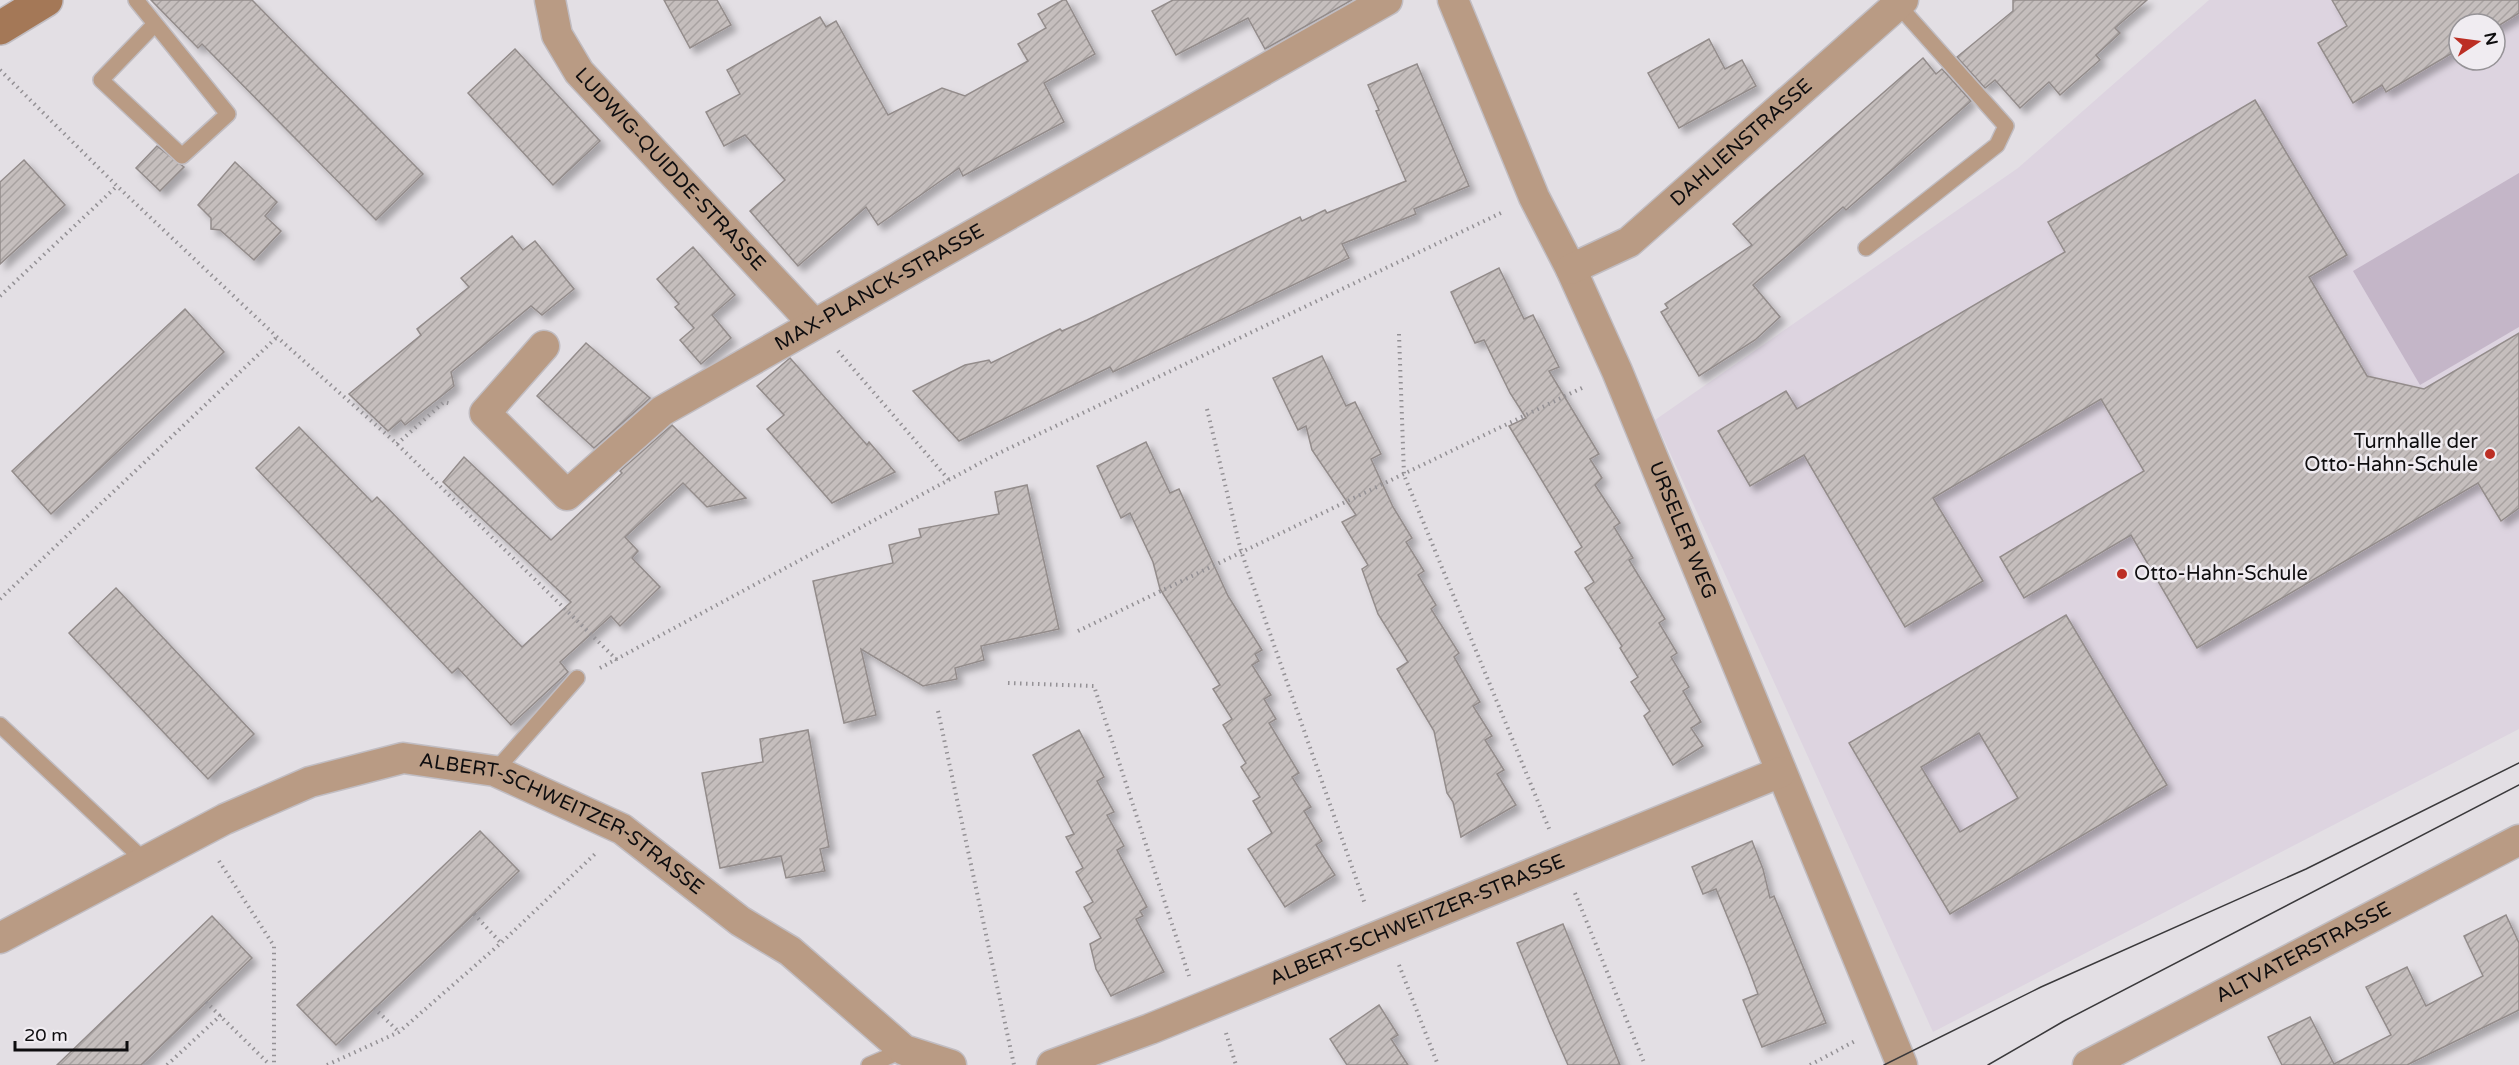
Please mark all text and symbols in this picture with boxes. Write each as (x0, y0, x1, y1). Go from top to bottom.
north arrow (2447, 12, 2507, 72)
text: N (2479, 30, 2502, 47)
street label: LUDWIG-QUIDDE-STRASSE (569, 63, 770, 276)
street label: DAHLIENSTRASSE (1666, 74, 1817, 212)
street label: MAX-PLANCK-STRASSE (771, 219, 988, 357)
place label: Turnhalle der Otto-Hahn-Schule (2304, 430, 2478, 477)
marker: Turnhalle der Otto-Hahn-Schule (2483, 447, 2497, 461)
street label: URSELER WEG (1644, 458, 1721, 602)
place label: Otto-Hahn-Schule (2134, 562, 2308, 586)
marker: Otto-Hahn-Schule (2115, 567, 2129, 581)
street label: ALBERT-SCHWEITZER-STRASSE (418, 748, 708, 900)
street label: ALBERT-SCHWEITZER-STRASSE (1266, 849, 1568, 991)
street label: ALTVATERSTRASSE (2212, 897, 2395, 1008)
scale bar (15, 1014, 128, 1052)
text: 20 m (24, 1024, 68, 1046)

